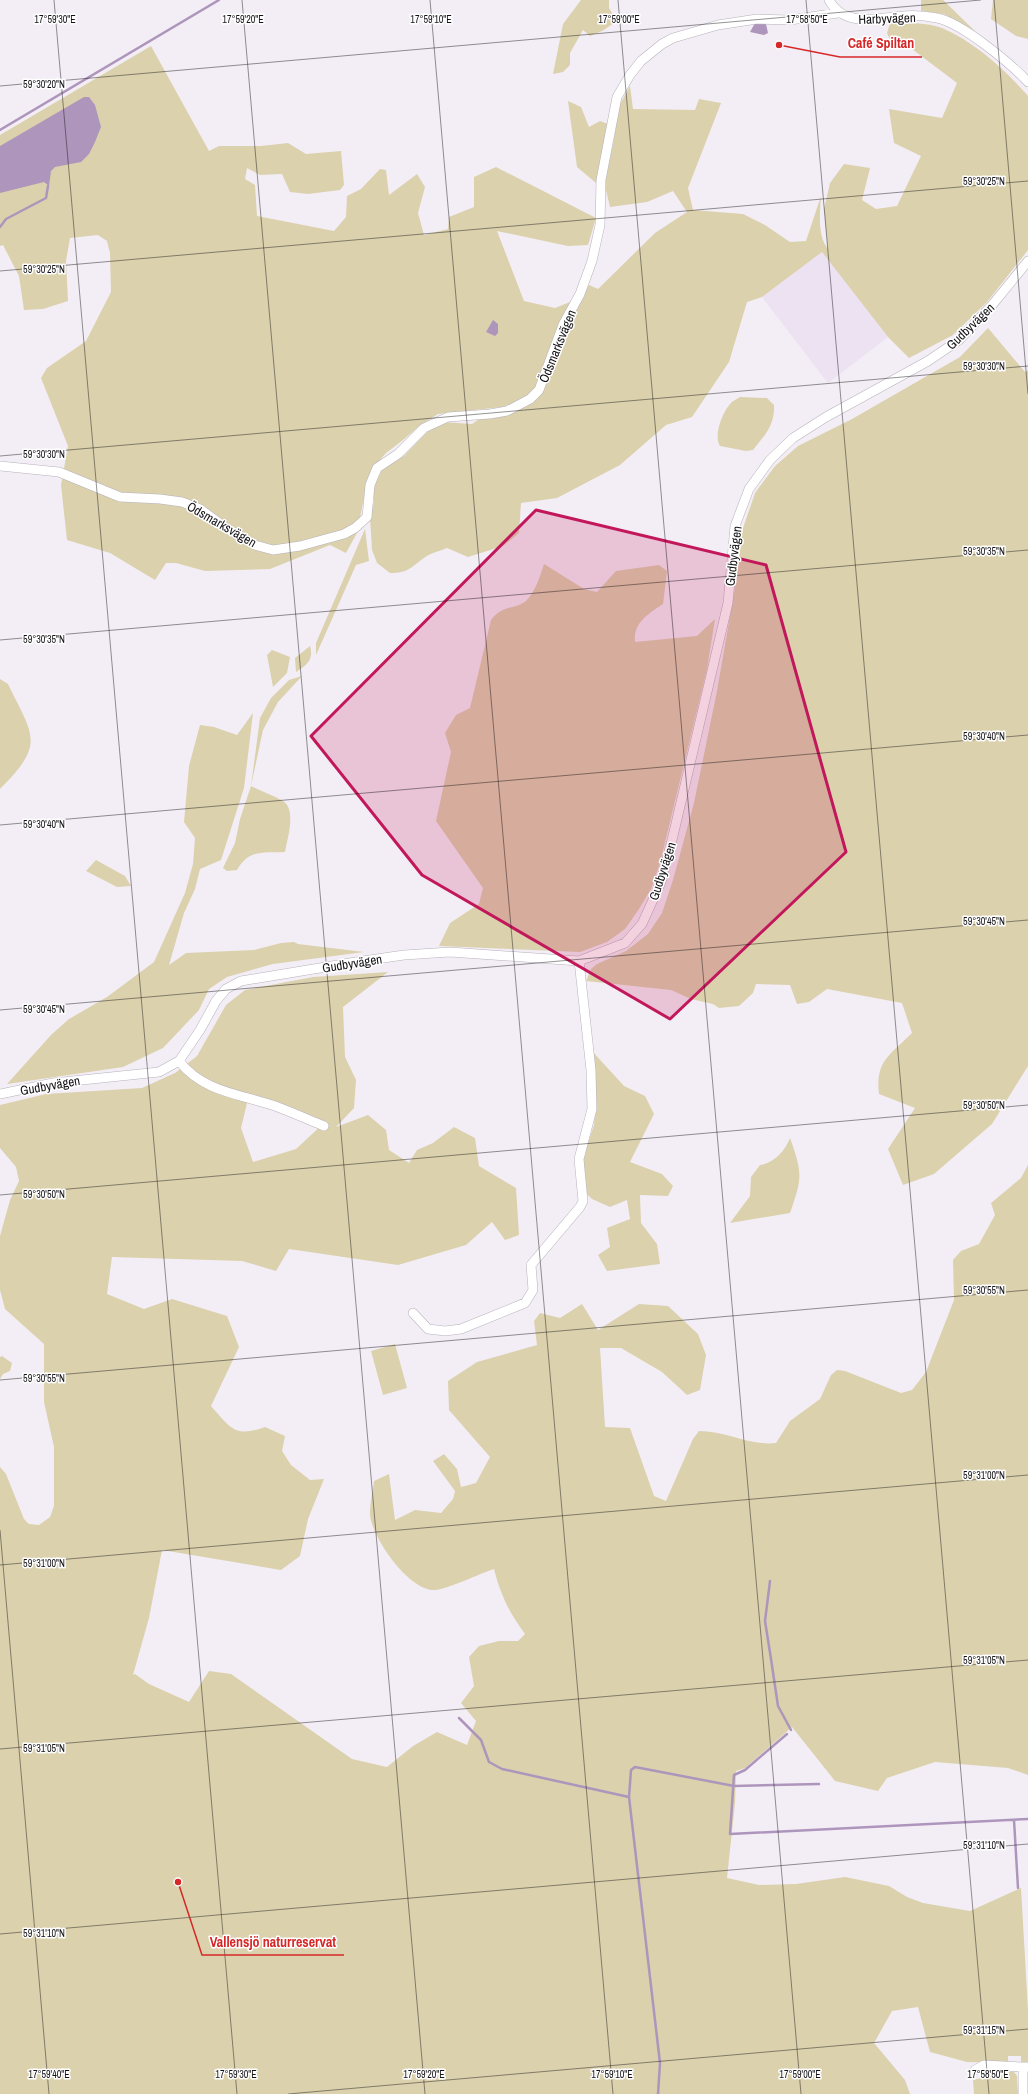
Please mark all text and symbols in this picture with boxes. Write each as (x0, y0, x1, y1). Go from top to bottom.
street label: Harbyvägen (858, 9, 916, 28)
text: 17°59'30"E (34, 13, 76, 26)
text: 17°59'20"E (222, 13, 264, 26)
text: 17°59'10"E (410, 13, 452, 26)
text: 17°59'00"E (598, 13, 640, 26)
text: 17°58'50"E (786, 13, 828, 26)
callout: Café Spiltan (840, 31, 922, 57)
text: Café Spiltan (848, 34, 914, 52)
text: 59°30'20"N (23, 78, 65, 91)
text: 59°30'25"N (963, 175, 1005, 188)
text: 59°30'25"N (23, 263, 65, 276)
street label: Gudbyvägen (943, 299, 998, 353)
street label: Ödsmarksvägen (535, 307, 580, 385)
text: 59°30'30"N (963, 360, 1005, 373)
text: 59°30'30"N (23, 448, 65, 461)
street label: Ödsmarksvägen (184, 498, 260, 551)
street label: Gudbyvägen (721, 525, 746, 587)
text: 59°30'35"N (963, 545, 1005, 558)
text: 59°30'35"N (23, 633, 65, 646)
text: 59°30'40"N (963, 730, 1005, 743)
text: 59°30'40"N (23, 818, 65, 831)
street label: Gudbyvägen (645, 840, 680, 903)
text: 59°30'45"N (963, 915, 1005, 928)
street label: Gudbyvägen (321, 950, 383, 977)
text: 59°30'45"N (23, 1003, 65, 1016)
street label: Gudbyvägen (19, 1072, 81, 1099)
text: 59°30'50"N (963, 1099, 1005, 1112)
text: 59°30'50"N (23, 1188, 65, 1201)
text: 59°30'55"N (963, 1284, 1005, 1297)
text: 59°30'55"N (23, 1372, 65, 1385)
text: 59°31'00"N (963, 1469, 1005, 1482)
text: 59°31'00"N (23, 1557, 65, 1570)
text: 59°31'05"N (963, 1654, 1005, 1667)
text: 59°31'05"N (23, 1742, 65, 1755)
text: 59°31'10"N (963, 1839, 1005, 1852)
text: 59°31'10"N (23, 1927, 65, 1940)
callout: Vallensjö naturreservat (202, 1929, 344, 1955)
text: Vallensjö naturreservat (210, 1933, 336, 1951)
text: 59°31'15"N (963, 2024, 1005, 2037)
text: 17°59'40"E (28, 2068, 70, 2081)
text: 17°59'30"E (215, 2068, 257, 2081)
text: 17°59'20"E (403, 2068, 445, 2081)
text: 17°59'10"E (591, 2068, 633, 2081)
text: 17°59'00"E (779, 2068, 821, 2081)
text: 17°58'50"E (967, 2068, 1009, 2081)

